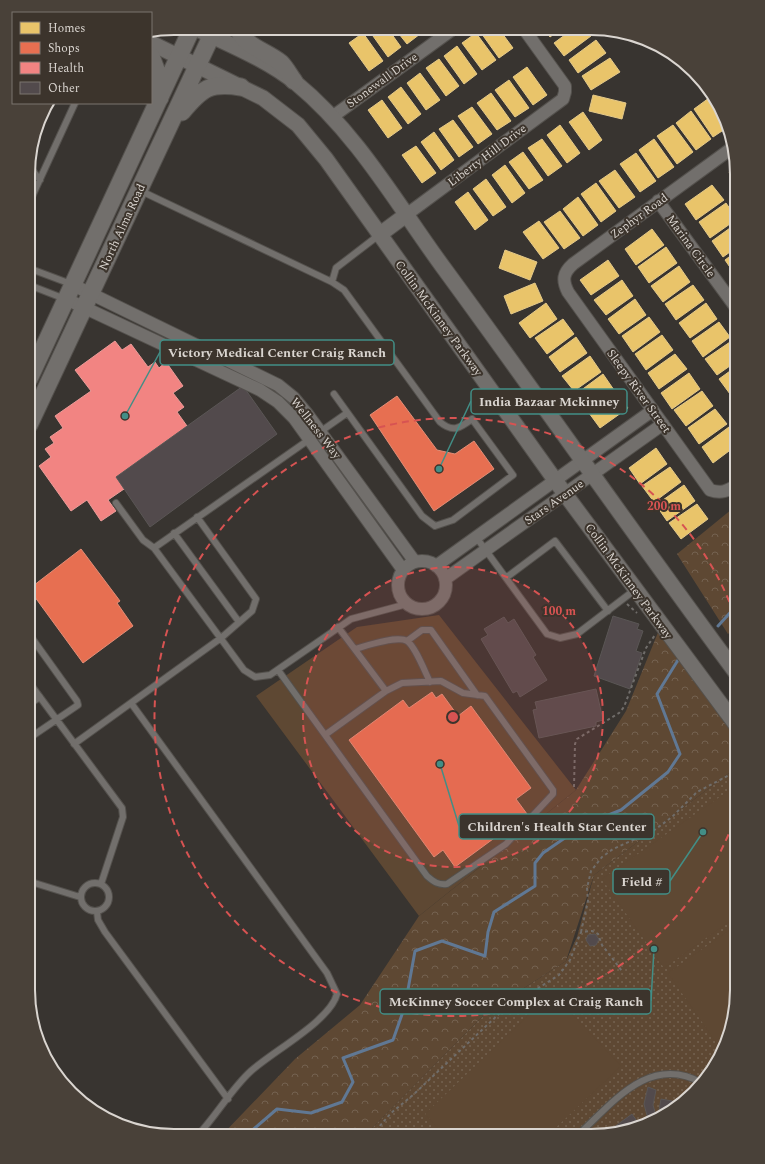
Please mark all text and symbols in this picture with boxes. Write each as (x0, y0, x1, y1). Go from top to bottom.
legend (12, 12, 152, 104)
text: Homes (48, 19, 86, 38)
text: Shops (48, 39, 80, 58)
street label: Stonewall Drive (343, 48, 422, 113)
text: Health (48, 59, 84, 78)
text: Other (48, 79, 80, 98)
street label: Liberty Hill Drive (444, 119, 531, 191)
street label: North Alma Road (94, 180, 151, 274)
street label: Zephyr Road (606, 189, 672, 244)
street label: Marina Circle (661, 211, 720, 282)
street label: Collin McKinney Parkway (390, 256, 488, 381)
callout: Victory Medical Center Craig Ranch (160, 340, 394, 365)
text: Victory Medical Center Craig Ranch (168, 343, 386, 363)
street label: Sleepy River Street (602, 345, 676, 437)
callout: India Bazaar Mckinney (471, 389, 627, 414)
text: India Bazaar Mckinney (479, 392, 620, 412)
street label: Wellness Way (285, 393, 346, 464)
street label: Stars Avenue (521, 475, 588, 530)
text: 200 m (647, 497, 681, 516)
street label: Collin McKinney Parkway (580, 519, 678, 644)
text: 100 m (542, 602, 576, 621)
centre of rings (446, 710, 460, 724)
callout: Children's Health Star Center (459, 814, 654, 839)
text: Children's Health Star Center (468, 817, 647, 837)
callout: Field # (613, 869, 670, 894)
text: Field # (621, 872, 663, 892)
callout: McKinney Soccer Complex at Craig Ranch (380, 989, 651, 1014)
text: McKinney Soccer Complex at Craig Ranch (389, 992, 643, 1012)

